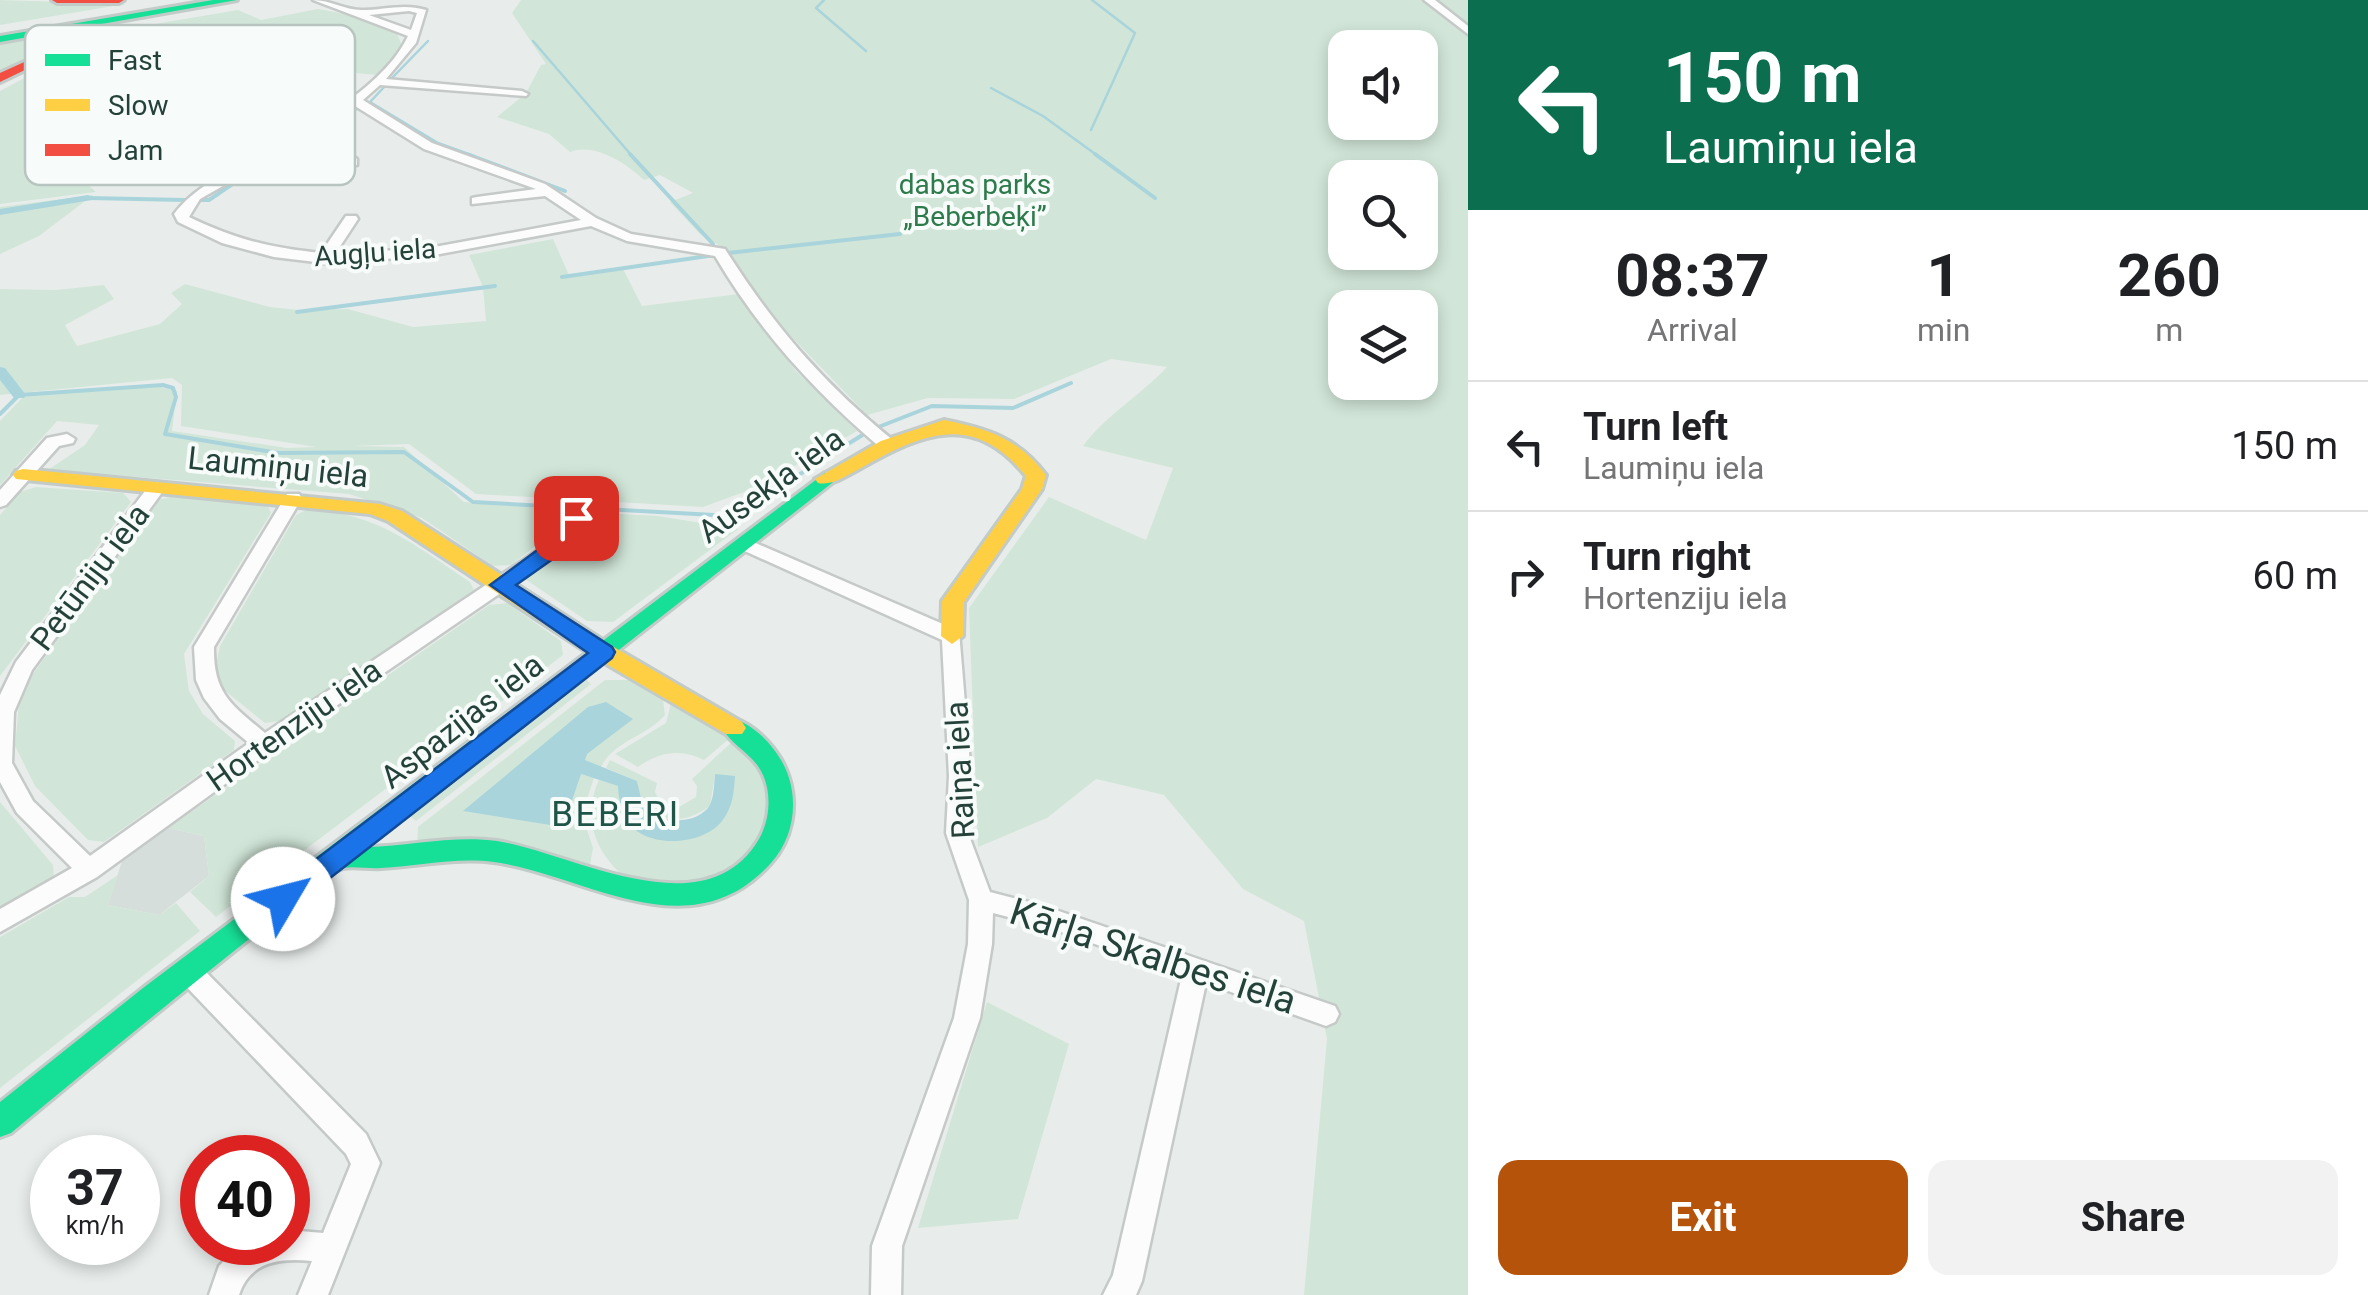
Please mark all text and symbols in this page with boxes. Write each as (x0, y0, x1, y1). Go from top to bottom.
legend (25, 25, 355, 185)
map controls (1328, 30, 1438, 400)
button: sound (1328, 30, 1438, 140)
text: 150 m (1663, 37, 1862, 119)
icon: left (1498, 40, 1628, 170)
text: Fast (108, 44, 162, 77)
text: Slow (108, 89, 168, 122)
text: Laumiņu iela (1663, 121, 1918, 174)
text: Jam (108, 134, 163, 167)
button: search (1328, 160, 1438, 270)
park label: dabas parks „Beberbeķi” (899, 168, 1051, 233)
street label: Augļu iela (313, 232, 437, 273)
text: 08:37 (1615, 240, 1770, 311)
text: 1 (1926, 240, 1961, 311)
text: 260 (2118, 240, 2221, 311)
button: layers (1328, 290, 1438, 400)
text: Arrival (1647, 311, 1738, 349)
text: min (1917, 311, 1970, 349)
text: m (2155, 311, 2183, 349)
text: Turn left (1583, 405, 1728, 449)
street label: Ausekļa iela (691, 419, 851, 551)
icon: left (1498, 419, 1553, 474)
text: 150 m (2231, 424, 2338, 468)
street label: Laumiņu iela (186, 439, 370, 495)
text: Laumiņu iela (1583, 449, 1764, 487)
pin (534, 476, 619, 561)
icon: arrive (549, 491, 604, 546)
street label: Petūniju iela (23, 496, 157, 658)
text: Turn right (1583, 535, 1751, 579)
icon: right (1498, 549, 1553, 604)
text: 60 m (2253, 554, 2338, 598)
text: Hortenziju iela (1583, 579, 1788, 617)
street label: Aspazijas iela (373, 646, 551, 796)
street label: Hortenziju iela (199, 651, 389, 799)
street label: Raiņa iela (937, 700, 983, 840)
district label: BEBERI (551, 794, 681, 835)
position arrow (231, 847, 335, 951)
street label: Kārļa Skalbes iela (1004, 889, 1302, 1024)
speed limit sign: 40 (180, 1135, 310, 1265)
text: 37 (66, 1159, 124, 1217)
button: Exit (1498, 1160, 1908, 1275)
button: Share (1928, 1160, 2338, 1275)
text: km/h (66, 1211, 124, 1240)

